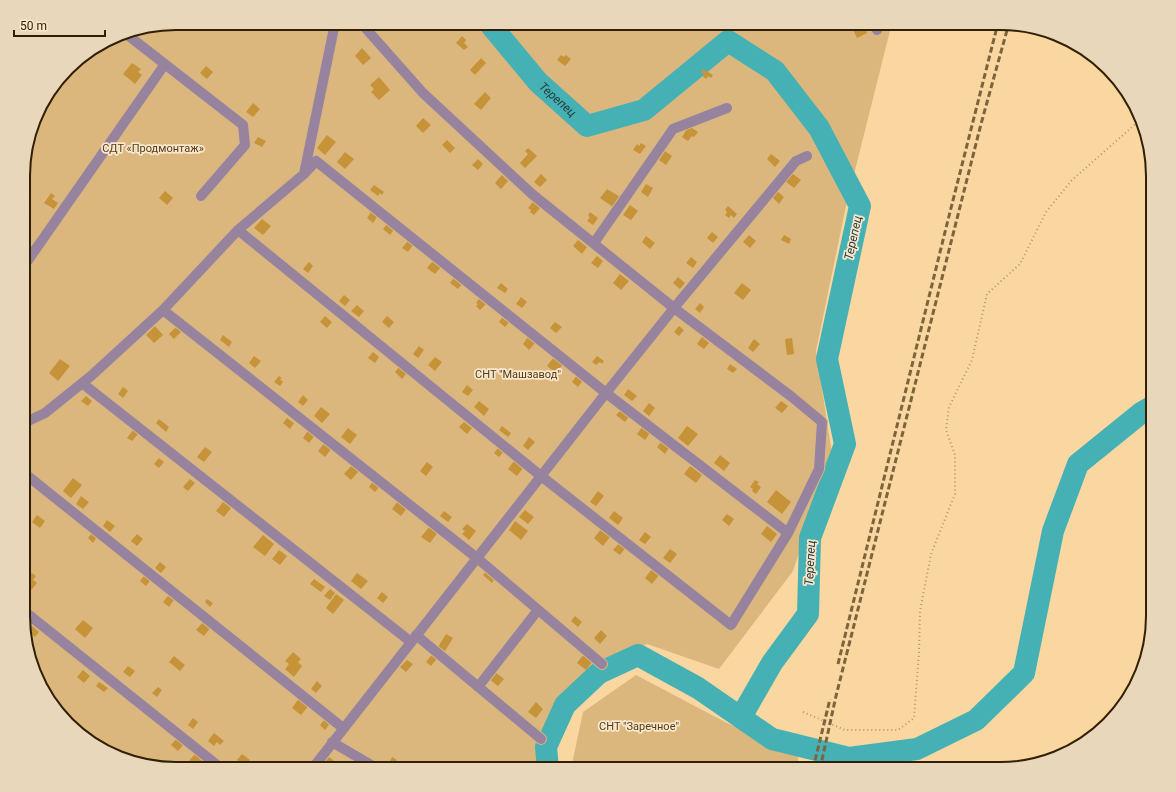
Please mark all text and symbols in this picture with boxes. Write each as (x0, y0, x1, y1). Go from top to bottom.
scale bar (14, 12, 105, 38)
text: 50 m (20, 19, 47, 33)
water label: Терепец (536, 79, 579, 120)
park label: СДТ «Продмонтаж» (102, 142, 204, 155)
water label: Терепец (841, 214, 865, 261)
park label: СНТ "Машзавод" (475, 368, 561, 381)
water label: Терепец (802, 540, 818, 586)
park label: СНТ "Заречное" (599, 720, 679, 733)

